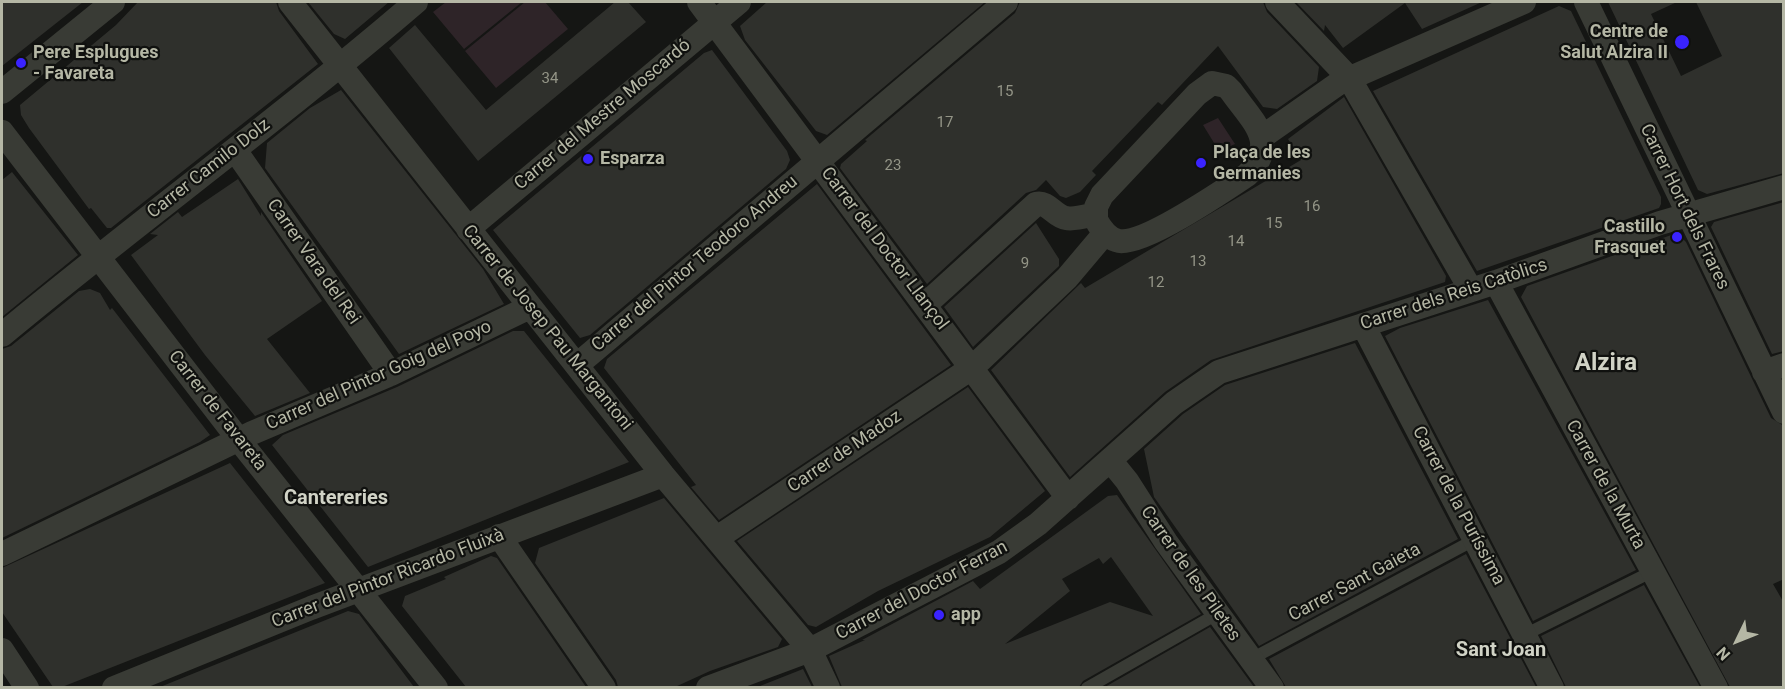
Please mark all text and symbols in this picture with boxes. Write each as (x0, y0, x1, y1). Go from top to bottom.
place label: Centre de Salut Alzira II (1560, 21, 1668, 63)
marker: Centre de Salut Alzira II (1673, 33, 1691, 51)
street label: Carrer del Mestre Moscardó (510, 35, 696, 195)
place label: Pere Esplugues - Favareta (33, 42, 158, 84)
marker: Pere Esplugues - Favareta (14, 56, 28, 70)
house number: 34 (542, 70, 558, 88)
house number: 15 (997, 83, 1013, 101)
street label: Carrer Camilo Dolz (143, 114, 275, 224)
house number: 17 (937, 114, 953, 132)
street label: Carrer Hort dels Frares (1635, 121, 1733, 293)
place label: Plaça de les Germanies (1213, 142, 1311, 184)
place label: Esparza (600, 148, 665, 170)
marker: Esparza (581, 152, 595, 166)
marker: Plaça de les Germanies (1194, 156, 1208, 170)
house number: 23 (885, 157, 901, 175)
street label: Carrer del Doctor Llançol (816, 163, 952, 335)
street label: Carrer del Pintor Teodoro Andreu (588, 171, 802, 357)
street label: Carrer Vara del Rei (262, 195, 364, 329)
house number: 16 (1304, 198, 1320, 216)
house number: 15 (1266, 215, 1282, 233)
place label: Castillo Frasquet (1594, 216, 1665, 258)
street label: Carrer de Josep Pau Margantoni (457, 221, 637, 435)
marker: Castillo Frasquet (1670, 230, 1684, 244)
house number: 14 (1228, 233, 1244, 251)
house number: 13 (1190, 253, 1206, 271)
house number: 9 (1021, 255, 1029, 273)
street label: Carrer dels Reis Catòlics (1358, 255, 1550, 335)
house number: 12 (1148, 274, 1164, 292)
street label: Carrer del Pintor Goig del Poyo (263, 316, 495, 436)
street label: Carrer de Favareta (163, 347, 271, 475)
district label: Alzira (1575, 350, 1637, 378)
street label: Carrer de Madoz (784, 406, 906, 498)
street label: Carrer de la Murta (1561, 417, 1649, 553)
street label: Carrer de la Puríssima (1407, 423, 1509, 589)
district label: Cantereries (284, 487, 388, 511)
street label: Carrer de les Piletes (1135, 502, 1245, 646)
street label: Carrer del Pintor Ricardo Fluixà (269, 525, 507, 633)
street label: Carrer del Doctor Ferran (833, 537, 1011, 645)
street label: Carrer Sant Gaieta (1285, 539, 1425, 627)
place label: app (951, 604, 981, 626)
marker: app (932, 608, 946, 622)
north arrow (1707, 611, 1767, 671)
district label: Sant Joan (1456, 639, 1546, 663)
text: N (1713, 643, 1734, 664)

